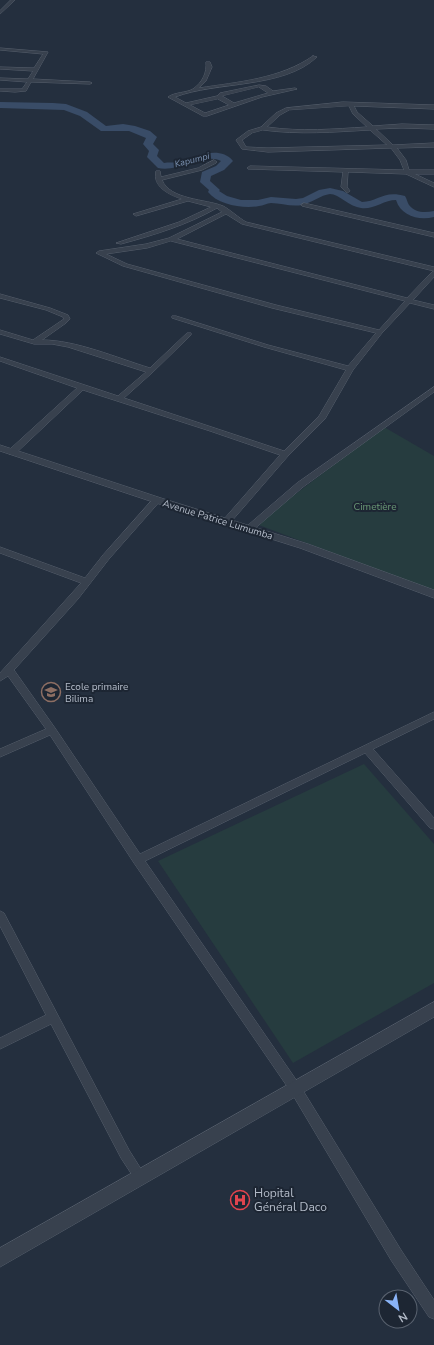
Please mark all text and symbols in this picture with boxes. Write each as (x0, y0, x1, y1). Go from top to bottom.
water label: Kapumpi (173, 150, 212, 170)
street label: Avenue Patrice Lumumba (161, 497, 275, 543)
park label: Cimetière (354, 500, 396, 514)
place label: Ecole primaire Bilima (65, 680, 128, 706)
school or university icon: Ecole primaire Bilima (40, 681, 62, 703)
place label: Hopital Général Daco (254, 1185, 327, 1215)
hospital icon: Hopital Général Daco (229, 1189, 251, 1211)
north arrow (378, 1289, 418, 1329)
text: N (396, 1309, 410, 1326)

